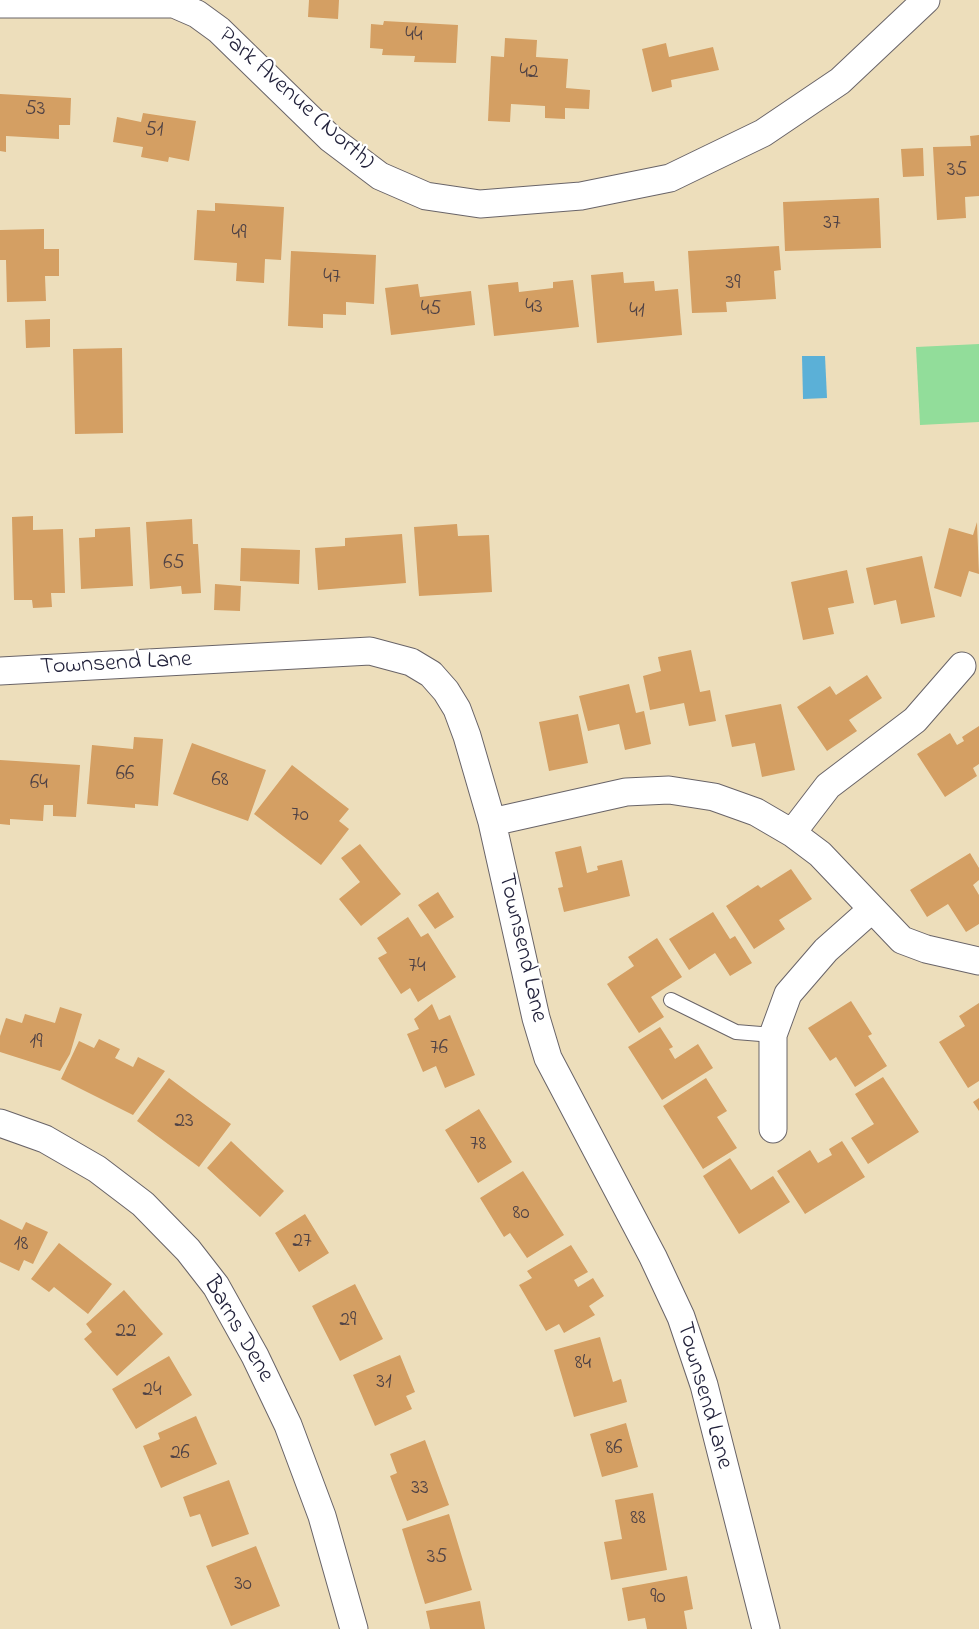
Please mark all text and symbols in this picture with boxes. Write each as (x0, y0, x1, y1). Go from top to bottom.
street label: Park Avenue (North) (211, 22, 379, 178)
house number: 44 (405, 24, 423, 50)
house number: 42 (519, 61, 539, 87)
house number: 53 (25, 98, 45, 124)
house number: 51 (145, 119, 163, 145)
house number: 35 (947, 159, 967, 185)
house number: 37 (823, 212, 841, 238)
house number: 49 (232, 222, 246, 248)
house number: 47 (323, 266, 341, 292)
house number: 39 (726, 272, 740, 298)
house number: 43 (525, 296, 543, 322)
house number: 45 (421, 298, 441, 324)
house number: 41 (629, 300, 645, 326)
house number: 65 (163, 552, 185, 578)
street label: Townsend Lane (40, 647, 192, 683)
house number: 66 (116, 763, 134, 789)
house number: 68 (211, 769, 229, 795)
house number: 64 (30, 772, 48, 798)
house number: 70 (291, 804, 309, 830)
street label: Townsend Lane (490, 871, 552, 1025)
house number: 74 (408, 955, 426, 981)
house number: 19 (30, 1031, 42, 1057)
house number: 76 (430, 1037, 448, 1063)
house number: 23 (174, 1110, 194, 1136)
house number: 78 (470, 1133, 486, 1159)
house number: 80 (513, 1202, 529, 1228)
house number: 27 (292, 1230, 312, 1256)
house number: 18 (14, 1233, 28, 1259)
street label: Barns Dene (195, 1272, 279, 1388)
house number: 29 (340, 1309, 356, 1335)
street label: Townsend Lane (668, 1319, 738, 1473)
house number: 22 (116, 1320, 136, 1346)
house number: 84 (575, 1352, 591, 1378)
house number: 31 (376, 1371, 392, 1397)
house number: 24 (142, 1379, 162, 1405)
house number: 86 (605, 1437, 623, 1463)
house number: 26 (170, 1442, 190, 1468)
house number: 33 (411, 1477, 429, 1503)
house number: 88 (630, 1507, 646, 1533)
house number: 35 (427, 1546, 447, 1572)
house number: 30 (234, 1573, 252, 1599)
house number: 90 (650, 1586, 666, 1612)

